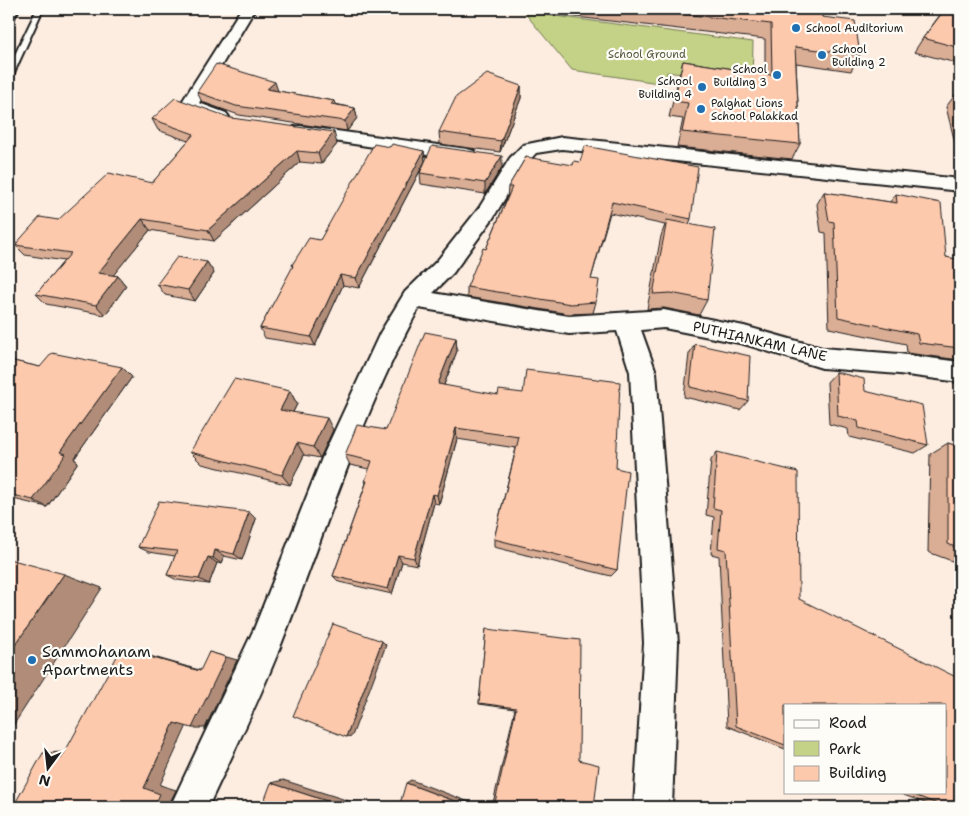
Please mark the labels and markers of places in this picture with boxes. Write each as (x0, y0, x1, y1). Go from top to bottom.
place label: School Auditorium (806, 21, 904, 36)
marker: School Auditorium (790, 22, 802, 34)
place label: School Building 2 (832, 42, 886, 70)
marker: School Building 2 (816, 49, 828, 61)
place label: School Building 3 (713, 62, 768, 90)
marker: School Building 3 (771, 69, 783, 81)
place label: School Building 4 (638, 74, 693, 102)
marker: School Building 4 (696, 81, 708, 93)
place label: Palghat Lions School Palakkad (711, 96, 798, 124)
marker: Palghat Lions School Palakkad (695, 103, 707, 115)
place label: Sammohanam Apartments (42, 641, 151, 680)
marker: Sammohanam Apartments (26, 654, 38, 666)

